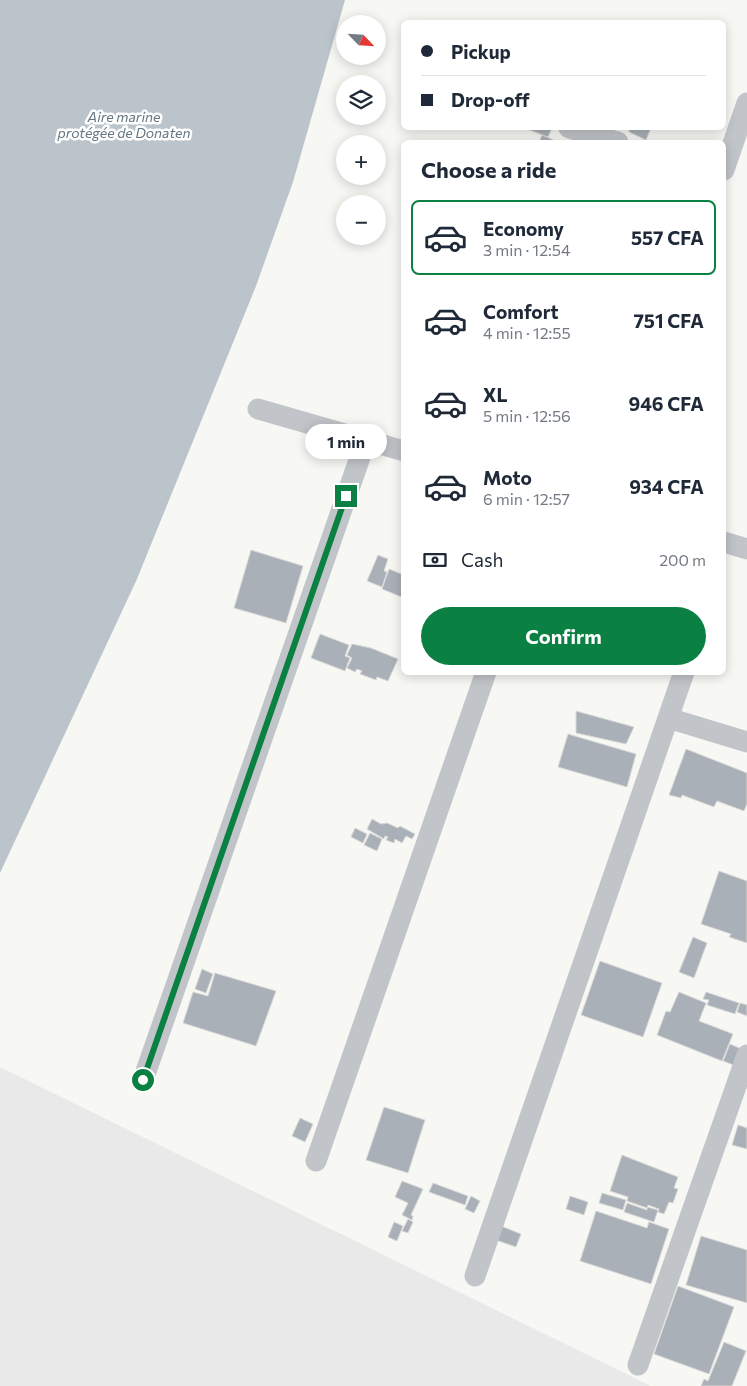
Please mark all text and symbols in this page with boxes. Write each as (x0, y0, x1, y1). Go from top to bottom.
north arrow (336, 15, 386, 65)
map controls (336, 15, 386, 245)
text: Pickup (451, 40, 511, 63)
button: layers (336, 75, 386, 125)
text: Drop-off (451, 88, 530, 111)
water label: Aire marine protégée de Donaten (57, 108, 190, 141)
button: + (336, 135, 386, 185)
text: Choose a ride (421, 156, 556, 183)
button: − (336, 195, 386, 245)
icon: car (423, 215, 468, 260)
text: Economy (483, 217, 564, 240)
text: 557 CFA (631, 226, 704, 249)
text: 3 min · 12:54 (483, 240, 571, 259)
icon: car (423, 298, 468, 343)
text: Comfort (483, 300, 559, 323)
text: 751 CFA (634, 309, 704, 332)
text: 4 min · 12:55 (483, 323, 571, 342)
icon: car (423, 381, 468, 426)
text: XL (483, 383, 508, 406)
text: 946 CFA (628, 392, 704, 415)
text: 5 min · 12:56 (483, 406, 571, 425)
callout: 1 min (305, 424, 387, 458)
text: 1 min (327, 432, 365, 451)
icon: car (423, 464, 468, 509)
text: Moto (483, 466, 532, 489)
text: 934 CFA (629, 475, 704, 498)
route end (335, 485, 357, 507)
text: 6 min · 12:57 (483, 489, 570, 508)
icon: cash (421, 546, 449, 574)
text: Cash (461, 548, 503, 571)
text: 200 m (659, 550, 706, 569)
button: Confirm (421, 607, 706, 665)
route start (132, 1069, 154, 1091)

